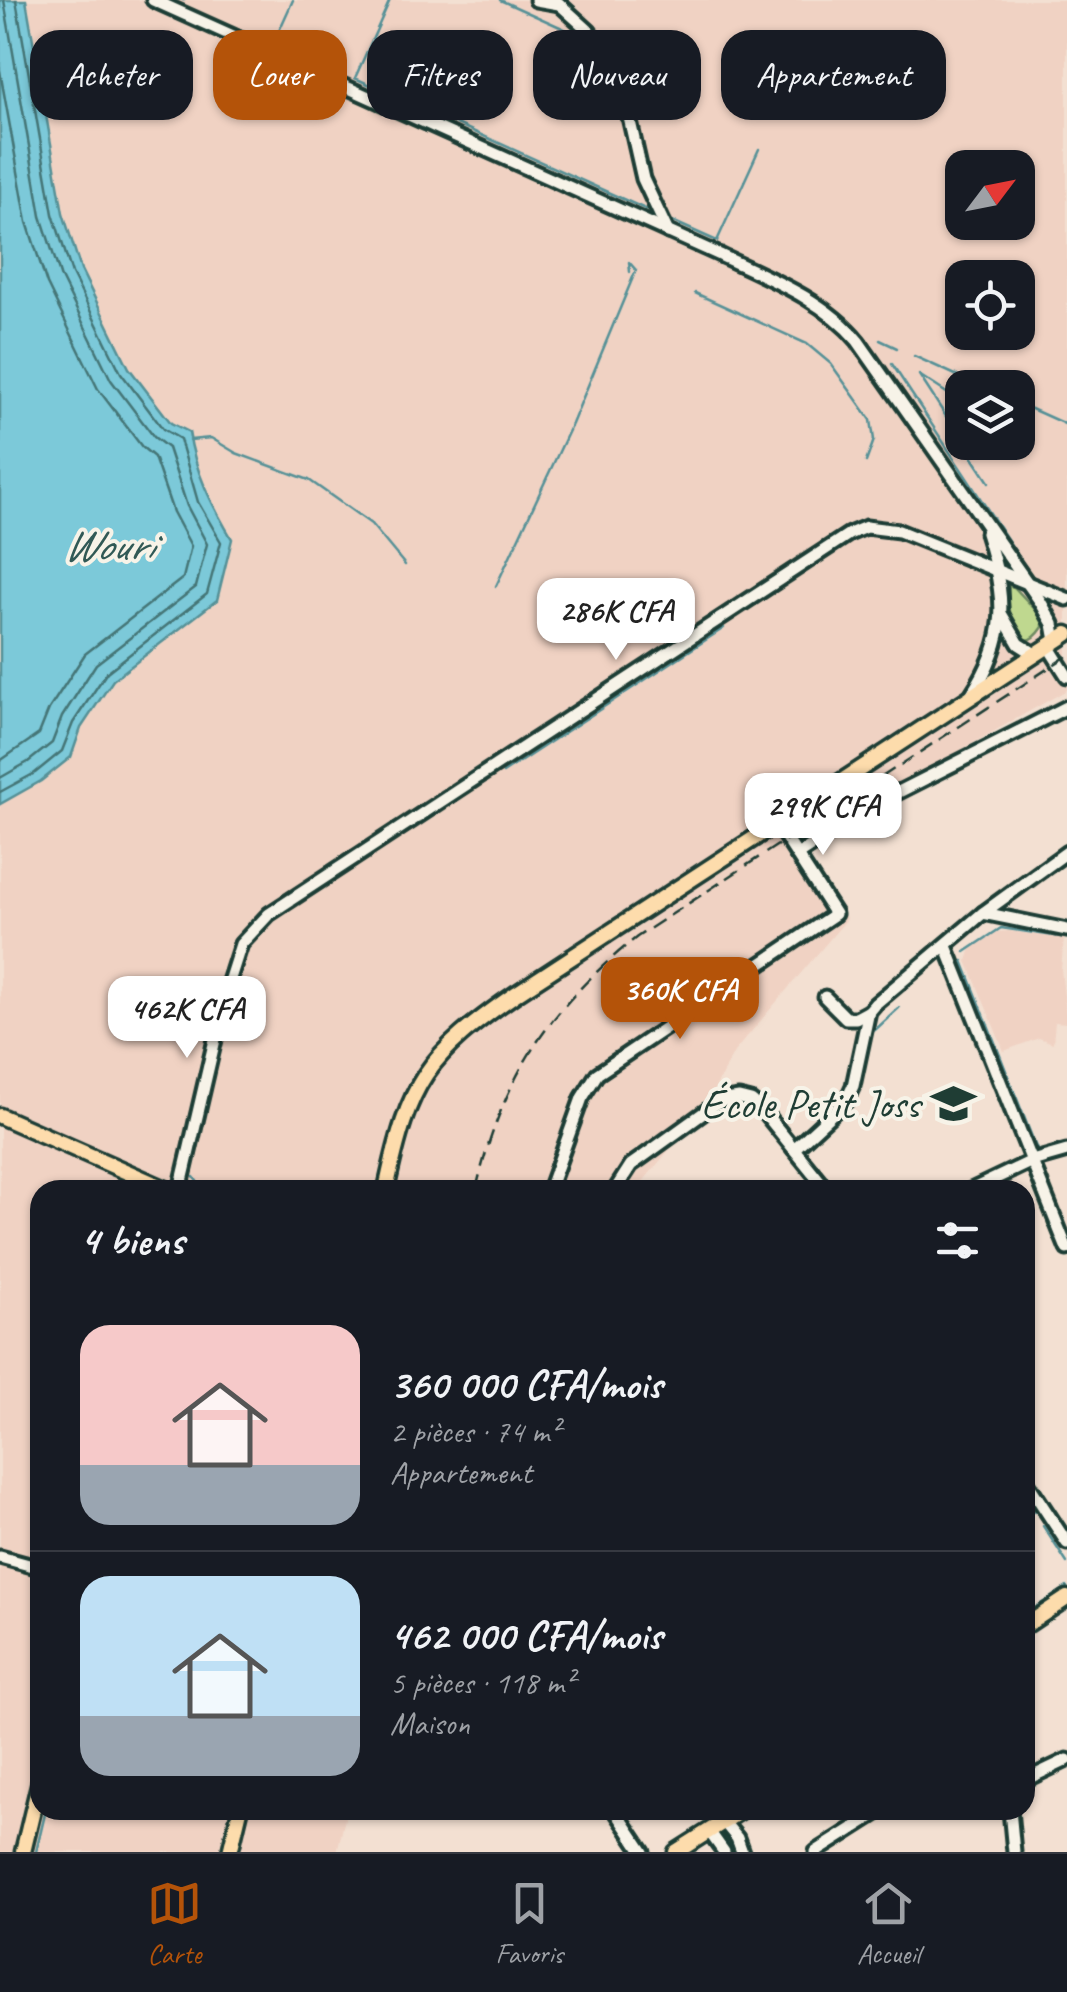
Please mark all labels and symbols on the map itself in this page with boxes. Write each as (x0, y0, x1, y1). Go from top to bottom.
north arrow (945, 150, 1035, 240)
water label: Wouri (63, 517, 163, 574)
pin: 286K CFA (513, 578, 719, 663)
pin: 299K CFA (720, 773, 926, 858)
pin: 360K CFA (577, 957, 783, 1042)
pin: 462K CFA (84, 976, 290, 1061)
place label: École Petit Joss (701, 1078, 924, 1131)
school or university icon: École Petit Joss (929, 1080, 977, 1128)

